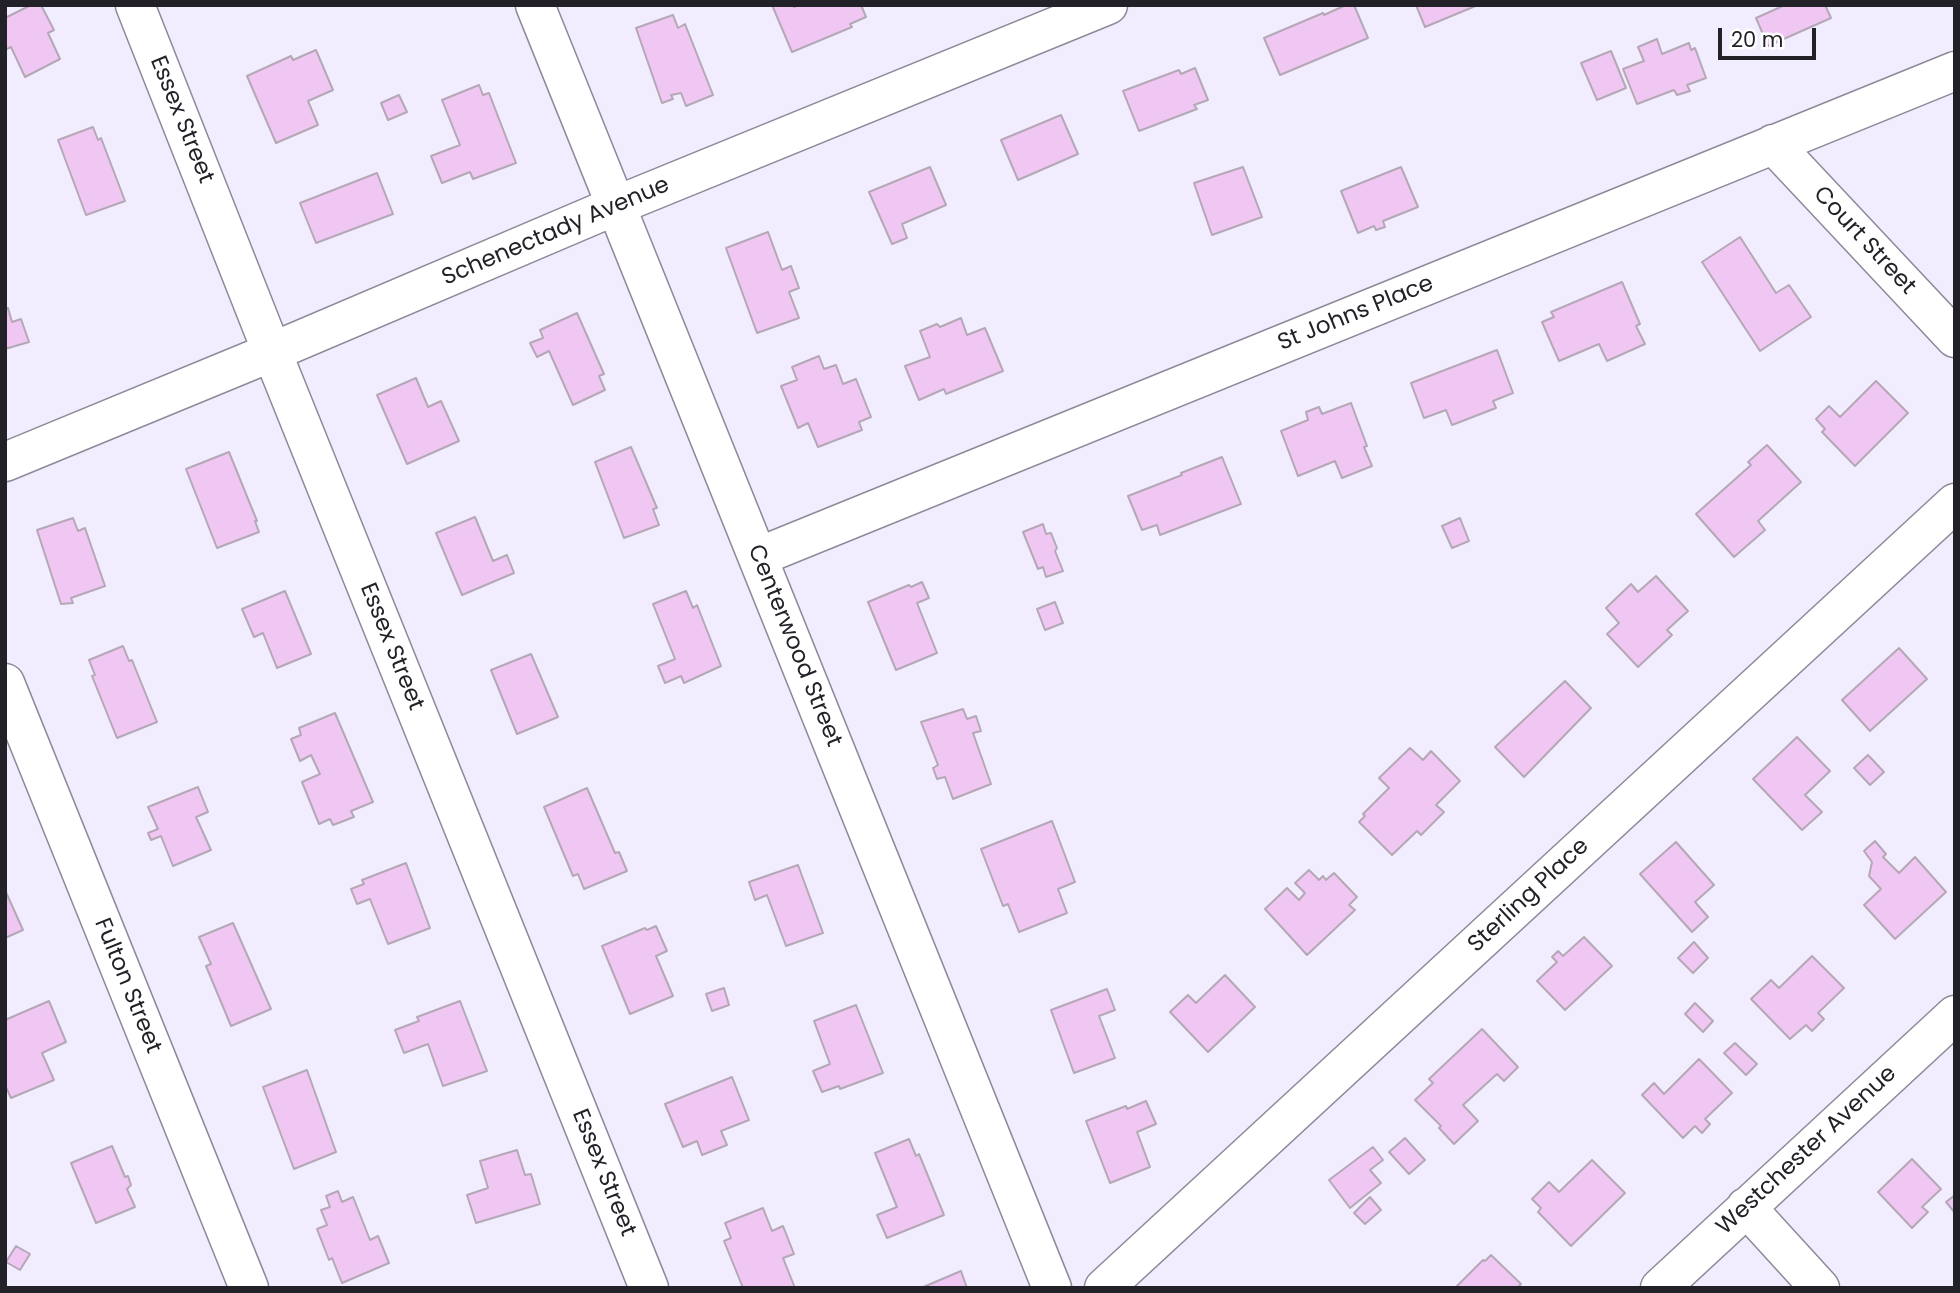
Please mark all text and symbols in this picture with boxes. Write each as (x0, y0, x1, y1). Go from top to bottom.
scale bar (1722, 14, 1820, 58)
text: 20 m (1731, 25, 1784, 54)
street label: Essex Street (143, 52, 219, 188)
street label: Schenectady Avenue (438, 172, 674, 292)
street label: Court Street (1807, 181, 1921, 301)
street label: St Johns Place (1274, 270, 1438, 358)
street label: Centerwood Street (741, 541, 847, 751)
street label: Essex Street (353, 579, 429, 715)
street label: Sterling Place (1463, 833, 1595, 959)
street label: Fulton Street (87, 914, 167, 1058)
street label: Westchester Avenue (1711, 1061, 1903, 1241)
street label: Essex Street (565, 1105, 641, 1241)

